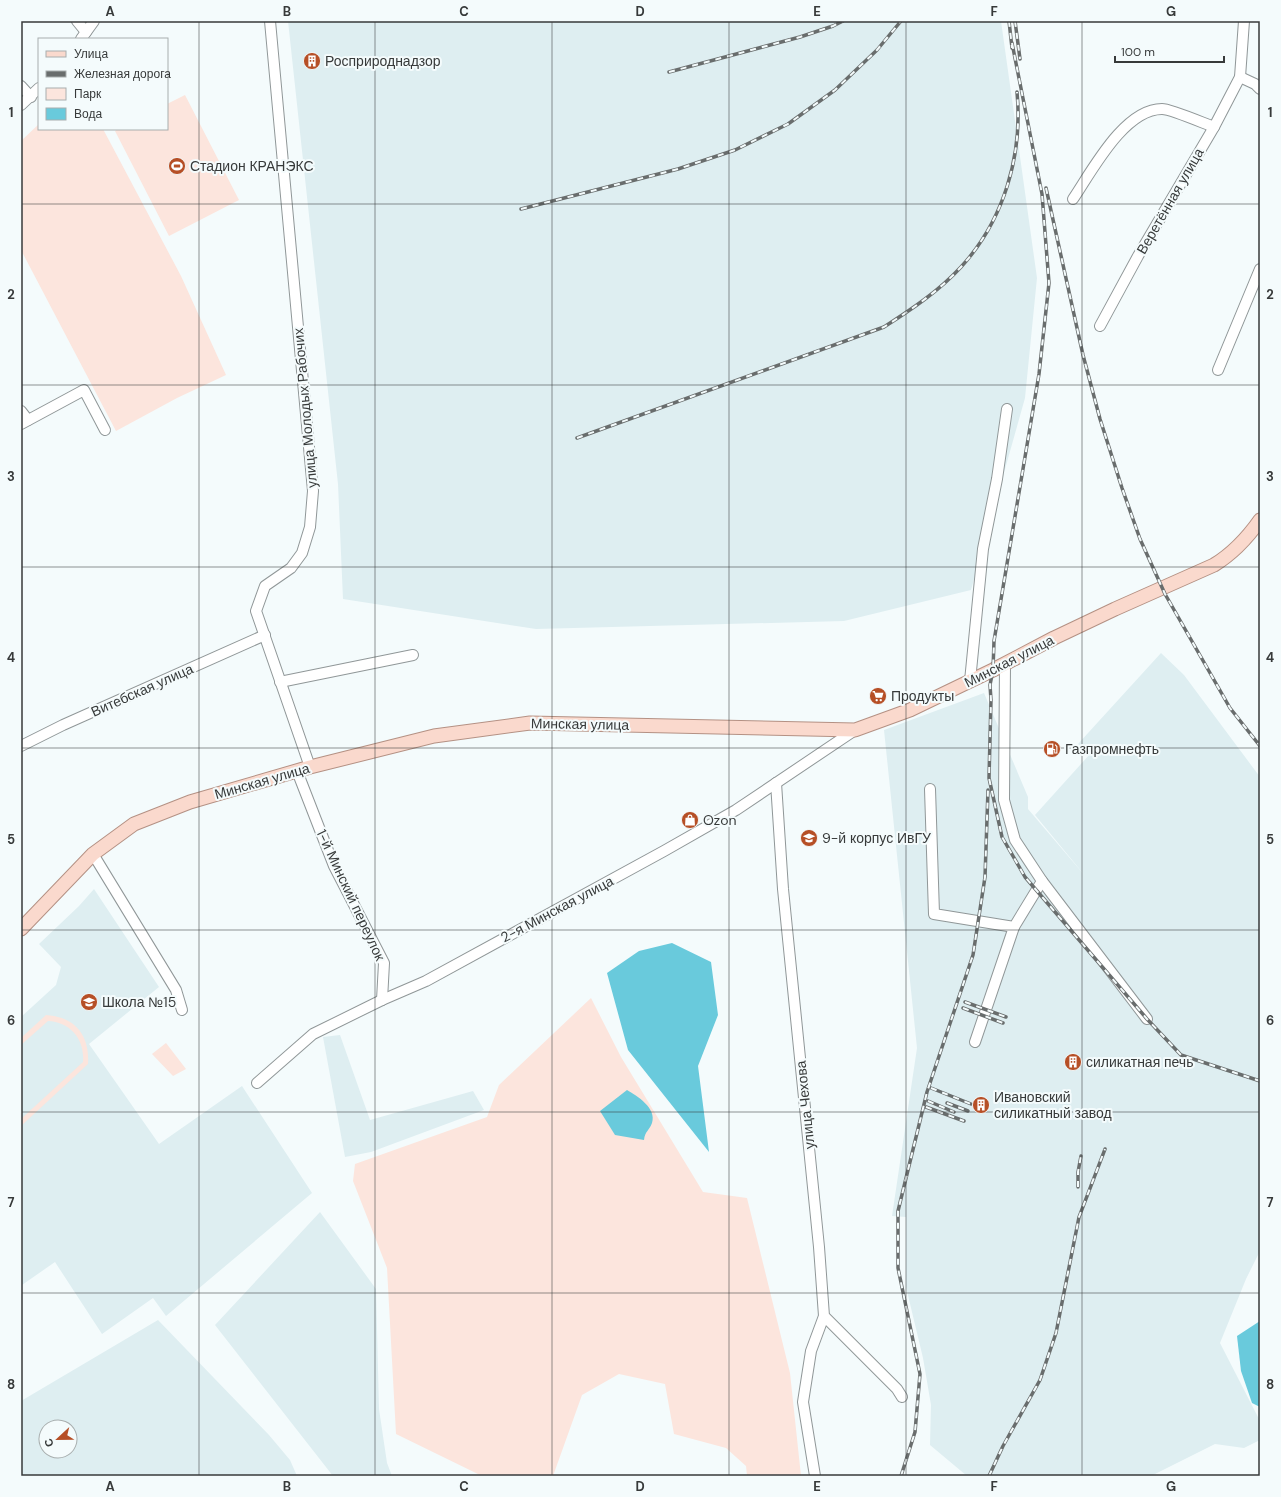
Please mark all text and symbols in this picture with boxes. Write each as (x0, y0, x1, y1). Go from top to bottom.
text: A (105, 3, 115, 20)
text: B (283, 3, 291, 20)
text: C (459, 3, 469, 20)
text: D (635, 3, 645, 20)
text: E (813, 3, 821, 20)
text: F (990, 3, 998, 20)
text: G (1166, 3, 1176, 20)
legend (38, 38, 168, 130)
scale bar (1115, 38, 1224, 64)
text: 100 m (1121, 44, 1155, 60)
text: Улица (74, 46, 108, 62)
building icon: Росприроднадзор (302, 51, 322, 71)
place label: Росприроднадзор (325, 52, 441, 70)
text: Железная дорога (74, 66, 171, 82)
text: Парк (74, 86, 102, 102)
text: 1 (9, 104, 13, 121)
text: 1 (1268, 104, 1272, 121)
text: Вода (74, 106, 102, 122)
street label: Веретённая улица (1132, 145, 1208, 257)
sports icon: Стадион КРАНЭКС (167, 156, 187, 176)
place label: Стадион КРАНЭКС (190, 157, 314, 175)
text: 2 (7, 286, 15, 303)
text: 2 (1266, 286, 1274, 303)
street label: улица Молодых Рабочих (289, 327, 321, 489)
text: 3 (7, 468, 15, 485)
text: 3 (1266, 468, 1274, 485)
street label: Минская улица (961, 631, 1057, 691)
text: 4 (7, 649, 15, 666)
text: 4 (1266, 649, 1274, 666)
street label: Витебская улица (88, 659, 196, 721)
supermarket icon: Продукты (868, 686, 888, 706)
place label: Продукты (891, 687, 954, 705)
street label: Минская улица (531, 714, 629, 734)
fuel station icon: Газпромнефть (1042, 739, 1062, 759)
place label: Газпромнефть (1065, 740, 1159, 758)
street label: Минская улица (212, 759, 312, 803)
shop icon: Ozon (680, 810, 700, 830)
place label: Ozon (703, 811, 737, 829)
street label: 1-й Минский переулок (313, 826, 390, 964)
school or university icon: 9-й корпус ИвГУ (799, 828, 819, 848)
place label: 9-й корпус ИвГУ (822, 829, 931, 847)
text: 5 (7, 831, 15, 848)
text: 5 (1266, 831, 1274, 848)
street label: 2-я Минская улица (498, 872, 617, 946)
school or university icon: Школа №15 (79, 992, 99, 1012)
place label: Школа №15 (102, 993, 176, 1011)
text: 6 (7, 1012, 15, 1029)
text: 6 (1266, 1012, 1274, 1029)
building icon: силикатная печь (1063, 1052, 1083, 1072)
place label: силикатная печь (1086, 1053, 1193, 1071)
street label: улица Чехова (791, 1060, 819, 1150)
place label: Ивановский силикатный завод (994, 1088, 1112, 1122)
building icon: Ивановский силикатный завод (971, 1095, 991, 1115)
text: 7 (8, 1194, 15, 1211)
text: 7 (1267, 1194, 1274, 1211)
text: 8 (7, 1376, 15, 1393)
text: 8 (1266, 1376, 1274, 1393)
north arrow (38, 1419, 78, 1459)
text: С (41, 1436, 57, 1449)
text: A (105, 1478, 115, 1495)
text: B (283, 1478, 291, 1495)
text: C (459, 1478, 469, 1495)
text: D (635, 1478, 645, 1495)
text: E (813, 1478, 821, 1495)
text: F (990, 1478, 998, 1495)
text: G (1166, 1478, 1176, 1495)

